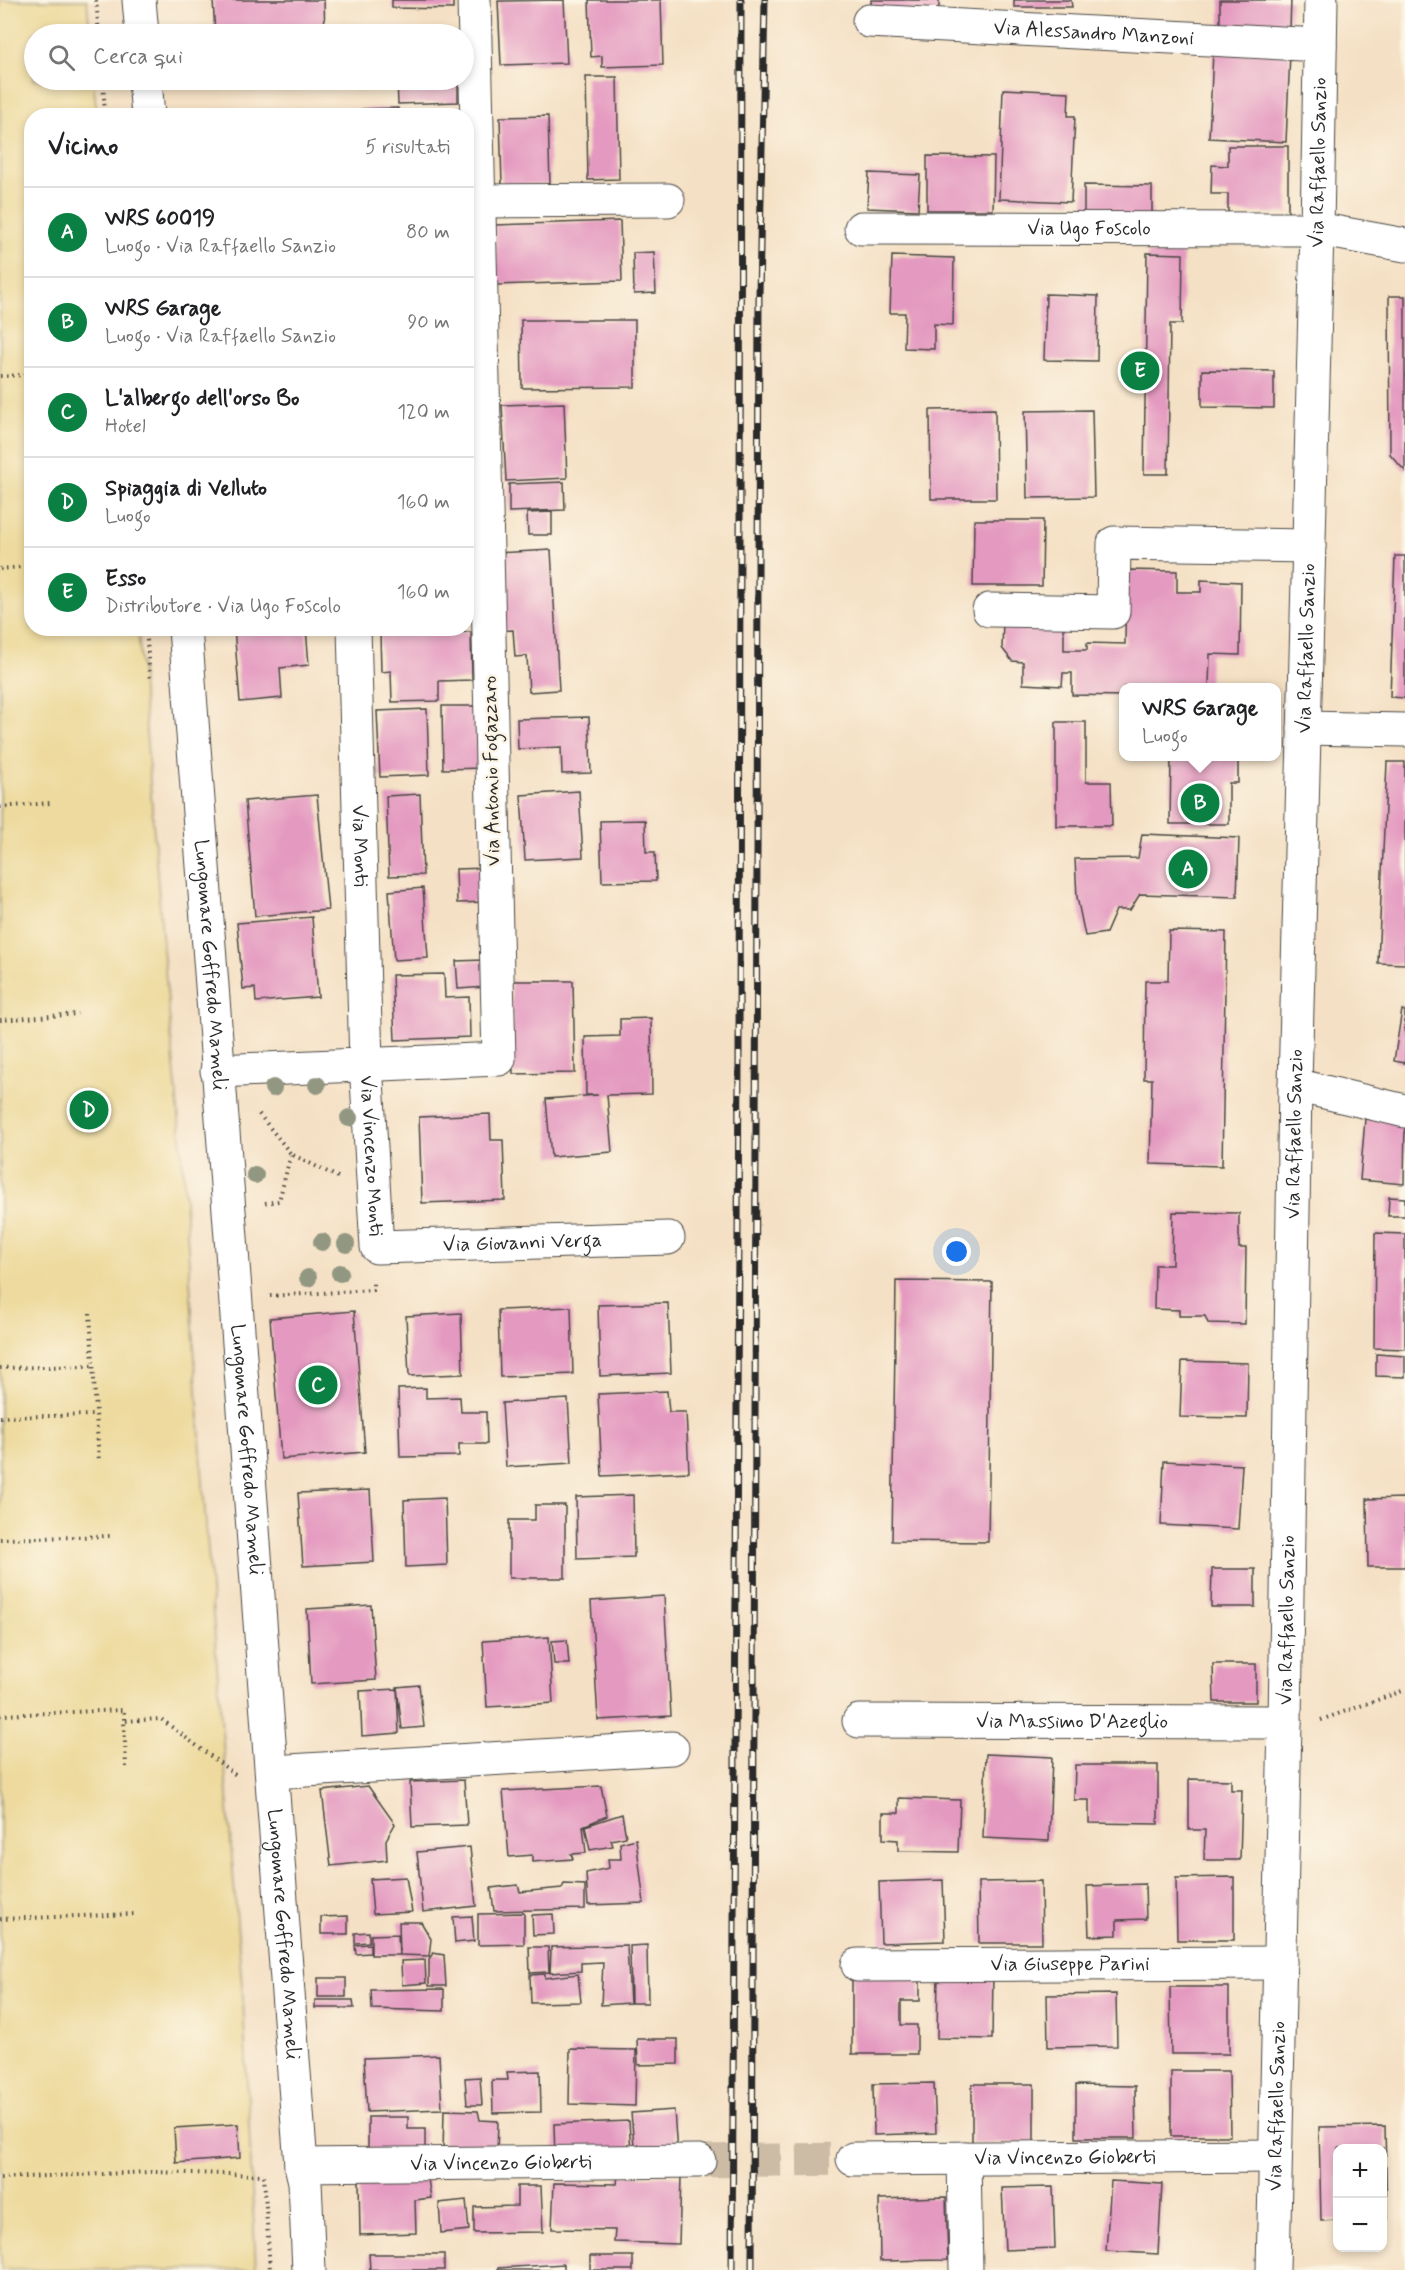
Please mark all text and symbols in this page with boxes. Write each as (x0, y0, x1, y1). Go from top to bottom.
street label: Via Alessandro Manzoni (993, 14, 1195, 52)
search box (24, 24, 474, 90)
icon: search (45, 41, 78, 74)
text: Cerca qui (93, 43, 183, 71)
street label: Via Raffaello Sanzio (1303, 77, 1333, 248)
text: Vicino (48, 130, 118, 164)
text: 5 risultati (365, 134, 450, 161)
text: WRS 60019 (105, 205, 215, 233)
street label: Via Ugo Foscolo (1027, 215, 1151, 242)
text: A (61, 219, 74, 246)
text: 80 m (406, 219, 450, 246)
text: Luogo · Via Raffaello Sanzio (105, 233, 336, 260)
text: WRS Garage (105, 295, 221, 323)
text: B (61, 309, 74, 336)
text: 90 m (407, 309, 450, 336)
text: Luogo · Via Raffaello Sanzio (105, 323, 336, 350)
pin: E (1120, 348, 1160, 394)
text: L'albergo dell'orso Bo (105, 385, 299, 413)
text: C (60, 399, 75, 426)
text: 120 m (397, 399, 450, 426)
text: Hotel (105, 413, 146, 440)
text: Spiaggia di Velluto (105, 475, 267, 503)
text: D (61, 489, 74, 516)
text: 160 m (397, 489, 450, 516)
text: Luogo (105, 503, 151, 530)
street label: Via Raffaello Sanzio (1291, 563, 1322, 734)
text: Esso (105, 565, 146, 593)
text: E (62, 579, 73, 606)
text: 160 m (397, 579, 450, 606)
text: Distributore · Via Ugo Foscolo (105, 593, 341, 620)
street label: Via Antonio Fogazzaro (477, 675, 509, 867)
popup (1119, 683, 1281, 761)
text: WRS Garage (1142, 695, 1258, 723)
text: Luogo (1142, 723, 1188, 750)
pin: B (1180, 780, 1220, 826)
street label: Via Monti (345, 805, 375, 887)
street label: Lungomare Goffredo Mameli (188, 839, 233, 1092)
pin: A (1168, 846, 1208, 892)
street label: Via Raffaello Sanzio (1279, 1049, 1309, 1219)
street label: Via Vincenzo Monti (353, 1075, 390, 1237)
pin: D (70, 1088, 109, 1132)
street label: Via Giovanni Verga (442, 1227, 602, 1258)
your location (942, 1237, 971, 1266)
street label: Lungomare Goffredo Mameli (224, 1323, 270, 1576)
pin: C (298, 1362, 338, 1408)
street label: Via Raffaello Sanzio (1272, 1535, 1301, 1705)
street label: Via Massimo D'Azeglio (976, 1708, 1168, 1737)
street label: Lungomare Goffredo Mameli (261, 1808, 307, 2061)
street label: Via Giuseppe Parini (990, 1950, 1150, 1978)
street label: Via Raffaello Sanzio (1261, 2021, 1292, 2191)
street label: Via Vincenzo Gioberti (974, 2143, 1156, 2172)
map controls (1333, 2144, 1387, 2252)
button: + (1333, 2144, 1387, 2198)
street label: Via Vincenzo Gioberti (410, 2149, 592, 2177)
button: − (1333, 2198, 1387, 2252)

